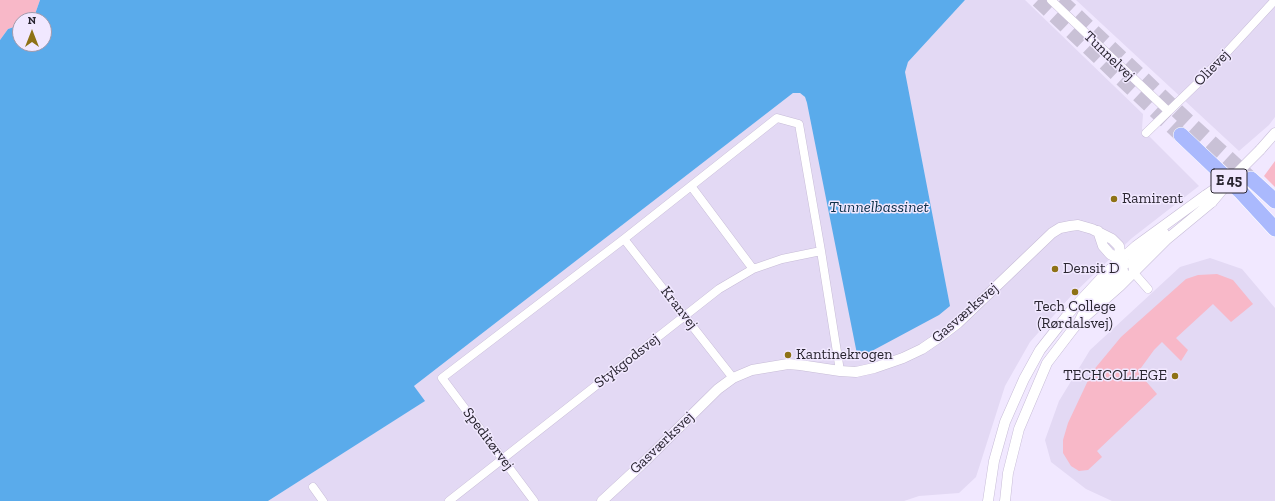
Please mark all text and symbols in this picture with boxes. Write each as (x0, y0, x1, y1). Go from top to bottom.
north arrow (12, 12, 52, 52)
text: N (28, 14, 36, 27)
street label: Tunnelvej (1080, 27, 1138, 85)
street label: Olievej (1190, 46, 1234, 90)
road number: E 45 (1211, 169, 1247, 193)
place label: Ramirent (1122, 190, 1183, 208)
marker: Ramirent (1109, 194, 1119, 204)
water label: Tunnelbassinet (829, 197, 929, 217)
place label: Densit D (1063, 260, 1120, 278)
marker: Densit D (1050, 264, 1060, 274)
street label: Gasværksvej (928, 279, 1002, 347)
street label: Kranvej (657, 283, 701, 333)
marker: Tech College (Rørdalsvej) (1070, 287, 1080, 297)
place label: Tech College (Rørdalsvej) (1034, 298, 1116, 333)
street label: Stykgodsvej (591, 330, 663, 392)
place label: Kantinekrogen (796, 346, 893, 364)
marker: Kantinekrogen (783, 350, 793, 360)
place label: TECHCOLLEGE (1063, 367, 1167, 385)
marker: TECHCOLLEGE (1170, 371, 1180, 381)
street label: Speditørvej (459, 404, 517, 474)
street label: Gasværksvej (626, 408, 698, 478)

